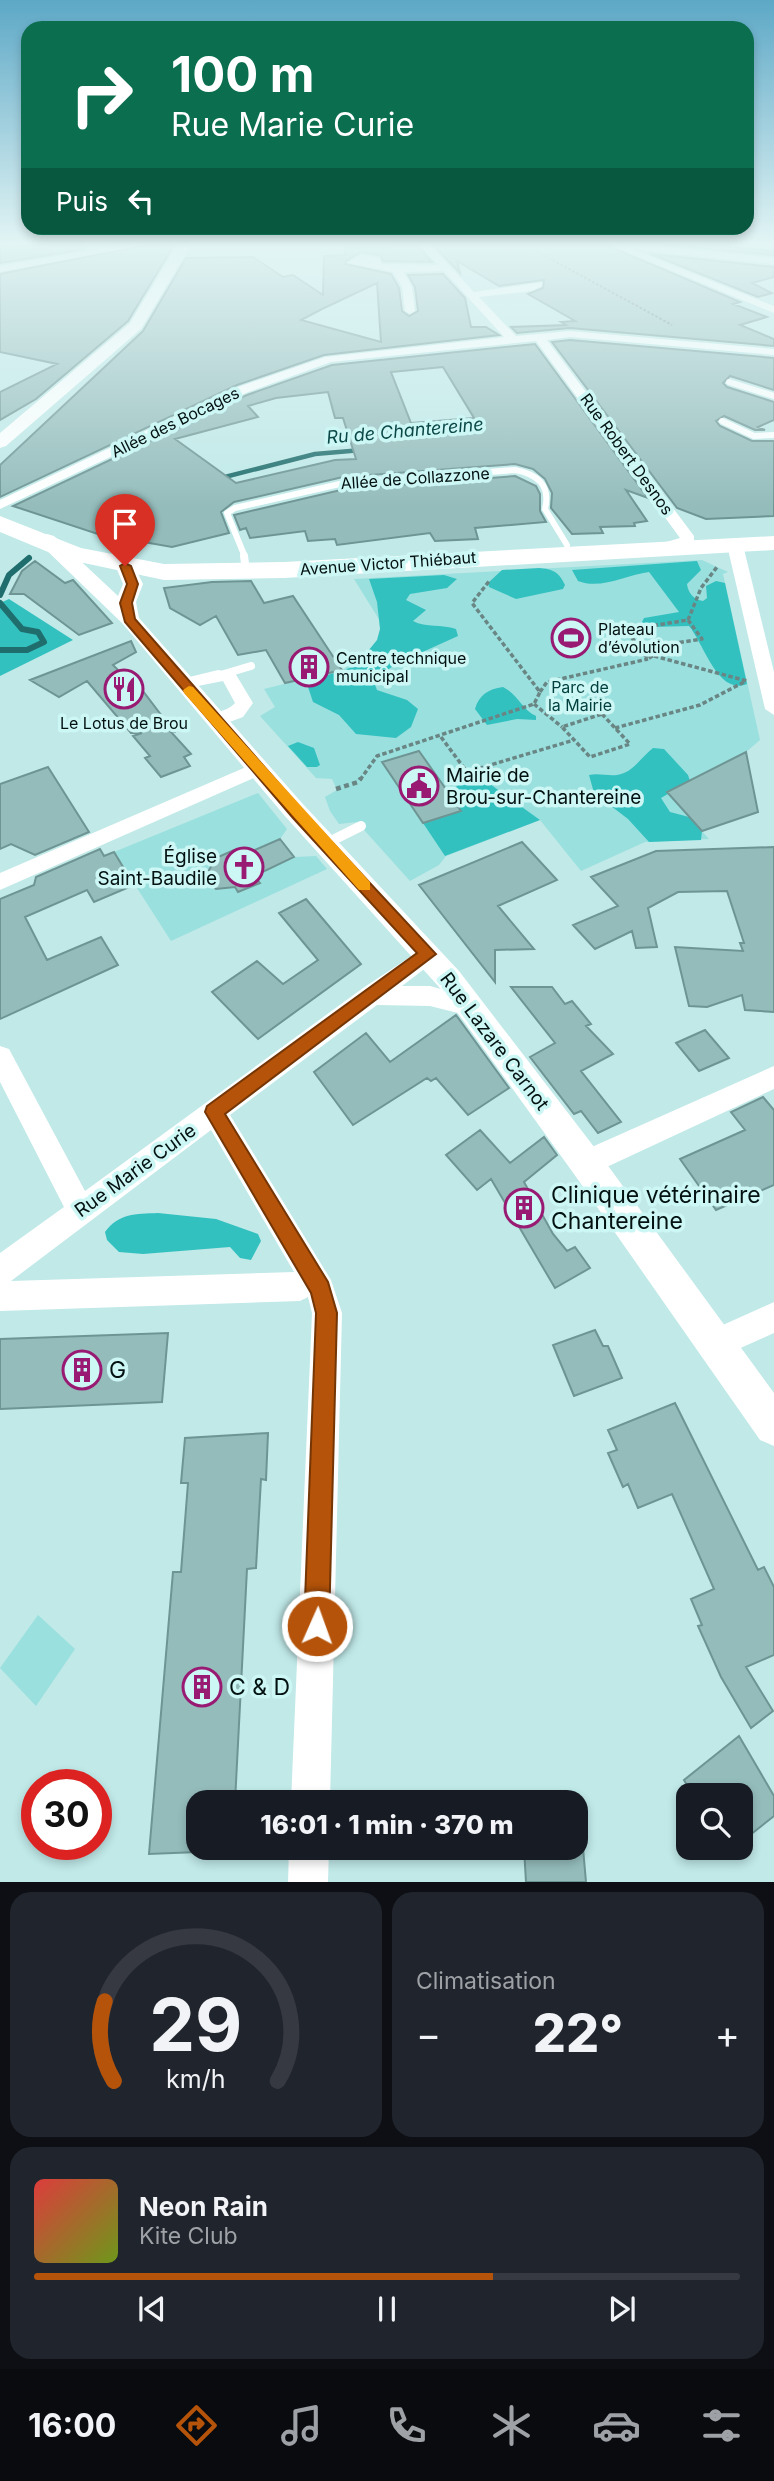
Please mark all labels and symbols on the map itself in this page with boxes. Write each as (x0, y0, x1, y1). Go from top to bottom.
street label: Allée des Bocages (108, 382, 242, 462)
street label: Rue Robert Desnos (576, 389, 678, 519)
water label: Ru de Chantereine (326, 413, 484, 448)
street label: Allée de Collazzone (340, 463, 490, 493)
pin (95, 494, 155, 566)
street label: Avenue Victor Thiébaut (299, 547, 477, 579)
sports icon: Plateau d’évolution (550, 617, 592, 659)
place label: Plateau d’évolution (598, 619, 680, 657)
building icon: Centre technique municipal (288, 646, 330, 688)
place label: Centre technique municipal (336, 648, 466, 686)
restaurant icon: Le Lotus de Brou (103, 668, 145, 710)
park label: Parc de la Mairie (548, 677, 612, 715)
place label: Le Lotus de Brou (60, 713, 188, 733)
place label: Mairie de Brou-sur-Chantereine (446, 764, 641, 809)
public building icon: Mairie de Brou-sur-Chantereine (398, 765, 440, 807)
place label: Église Saint-Baudile (97, 844, 217, 890)
church icon: Église Saint-Baudile (223, 846, 265, 888)
street label: Rue Lazare Carnot (435, 968, 554, 1115)
street label: Rue Marie Curie (70, 1119, 200, 1222)
place label: Clinique vétérinaire Chantereine (551, 1181, 761, 1235)
building icon: Clinique vétérinaire Chantereine (503, 1187, 545, 1229)
building icon: G (61, 1349, 103, 1391)
place label: G (109, 1356, 126, 1384)
position arrow (280, 1589, 354, 1663)
building icon: C & D (181, 1666, 223, 1708)
place label: C & D (229, 1673, 290, 1701)
speed limit sign: 30 (21, 1769, 112, 1860)

